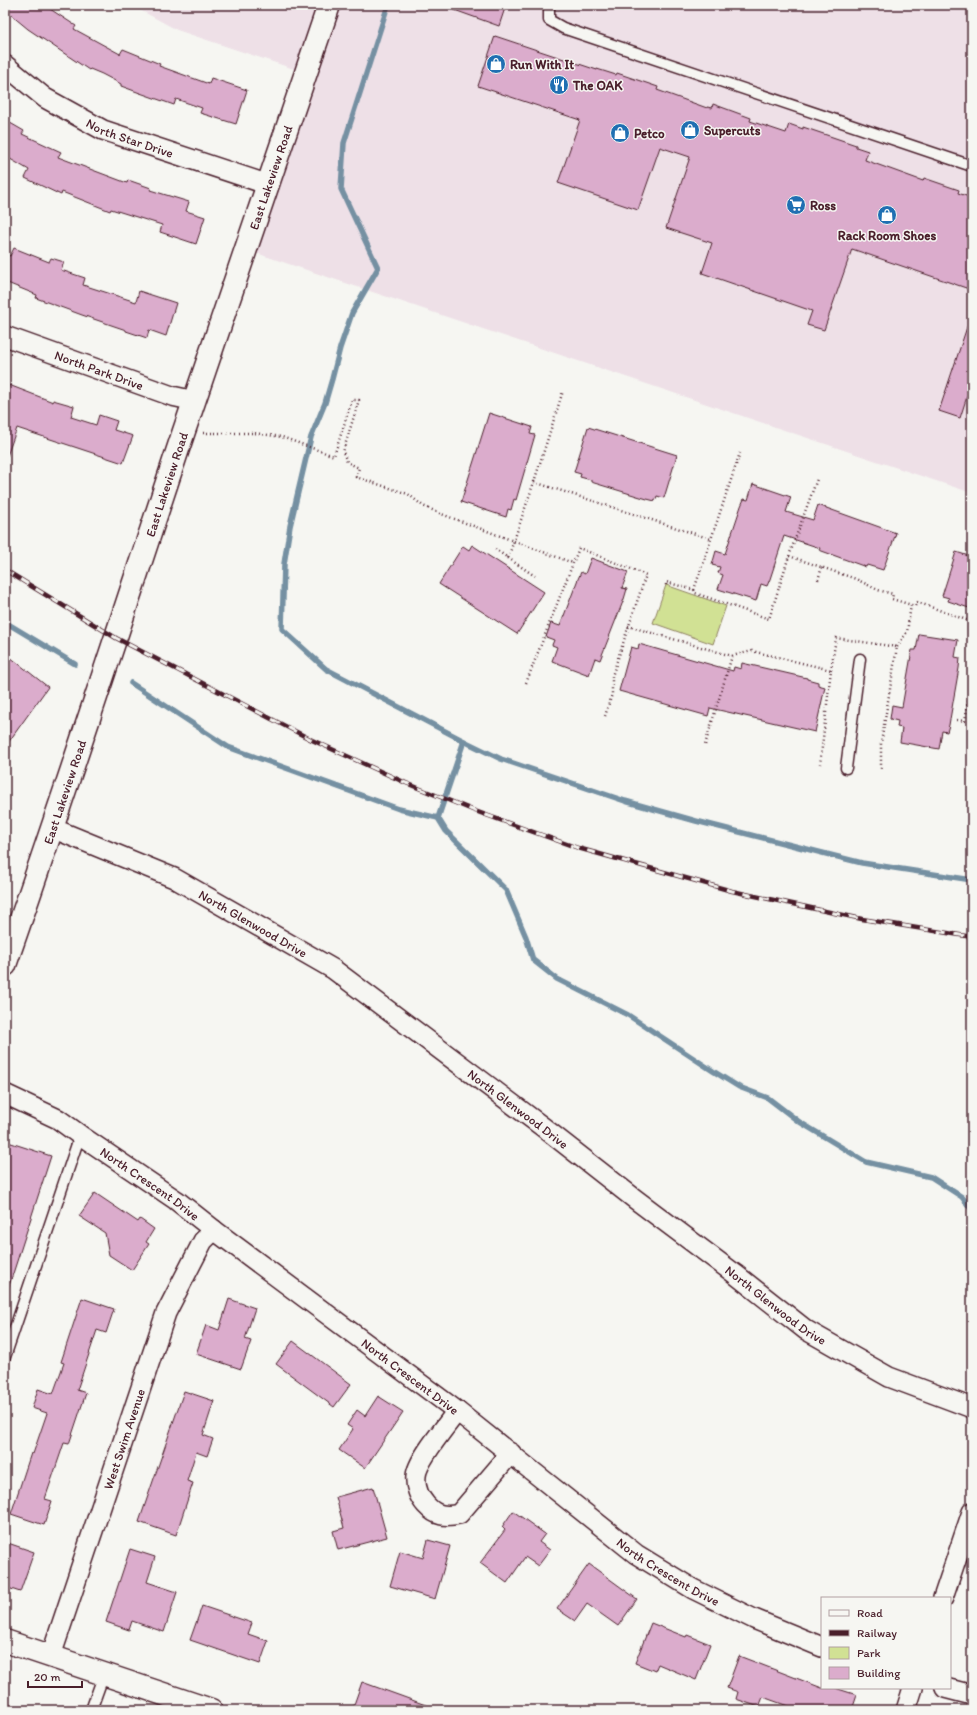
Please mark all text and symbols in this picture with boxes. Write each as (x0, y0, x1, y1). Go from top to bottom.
shop icon: Run With It (485, 53, 507, 75)
place label: Run With It (510, 57, 574, 72)
restaurant icon: The OAK (548, 74, 570, 96)
place label: The OAK (572, 78, 623, 93)
street label: North Star Drive (84, 115, 175, 160)
shop icon: Supercuts (679, 119, 701, 141)
shop icon: Petco (609, 122, 631, 144)
street label: East Lakeview Road (246, 123, 295, 232)
place label: Supercuts (704, 123, 761, 139)
place label: Petco (634, 126, 665, 141)
supermarket icon: Ross (785, 194, 807, 216)
place label: Ross (810, 198, 836, 213)
shop icon: Rack Room Shoes (876, 204, 898, 226)
place label: Rack Room Shoes (838, 228, 936, 243)
street label: North Park Drive (53, 347, 146, 393)
street label: East Lakeview Road (142, 430, 191, 539)
street label: East Lakeview Road (40, 738, 89, 846)
street label: North Glenwood Drive (196, 886, 310, 960)
street label: North Glenwood Drive (465, 1066, 572, 1152)
street label: North Crescent Drive (98, 1144, 203, 1223)
street label: North Glenwood Drive (723, 1262, 829, 1347)
street label: North Crescent Drive (359, 1335, 462, 1417)
street label: West Swim Avenue (100, 1387, 148, 1491)
street label: North Crescent Drive (614, 1534, 722, 1608)
legend (821, 1597, 951, 1689)
text: Road (857, 1606, 883, 1620)
text: Railway (857, 1626, 897, 1640)
text: Park (857, 1646, 881, 1660)
scale bar (28, 1663, 82, 1689)
text: Building (857, 1666, 901, 1680)
text: 20 m (34, 1670, 61, 1684)

